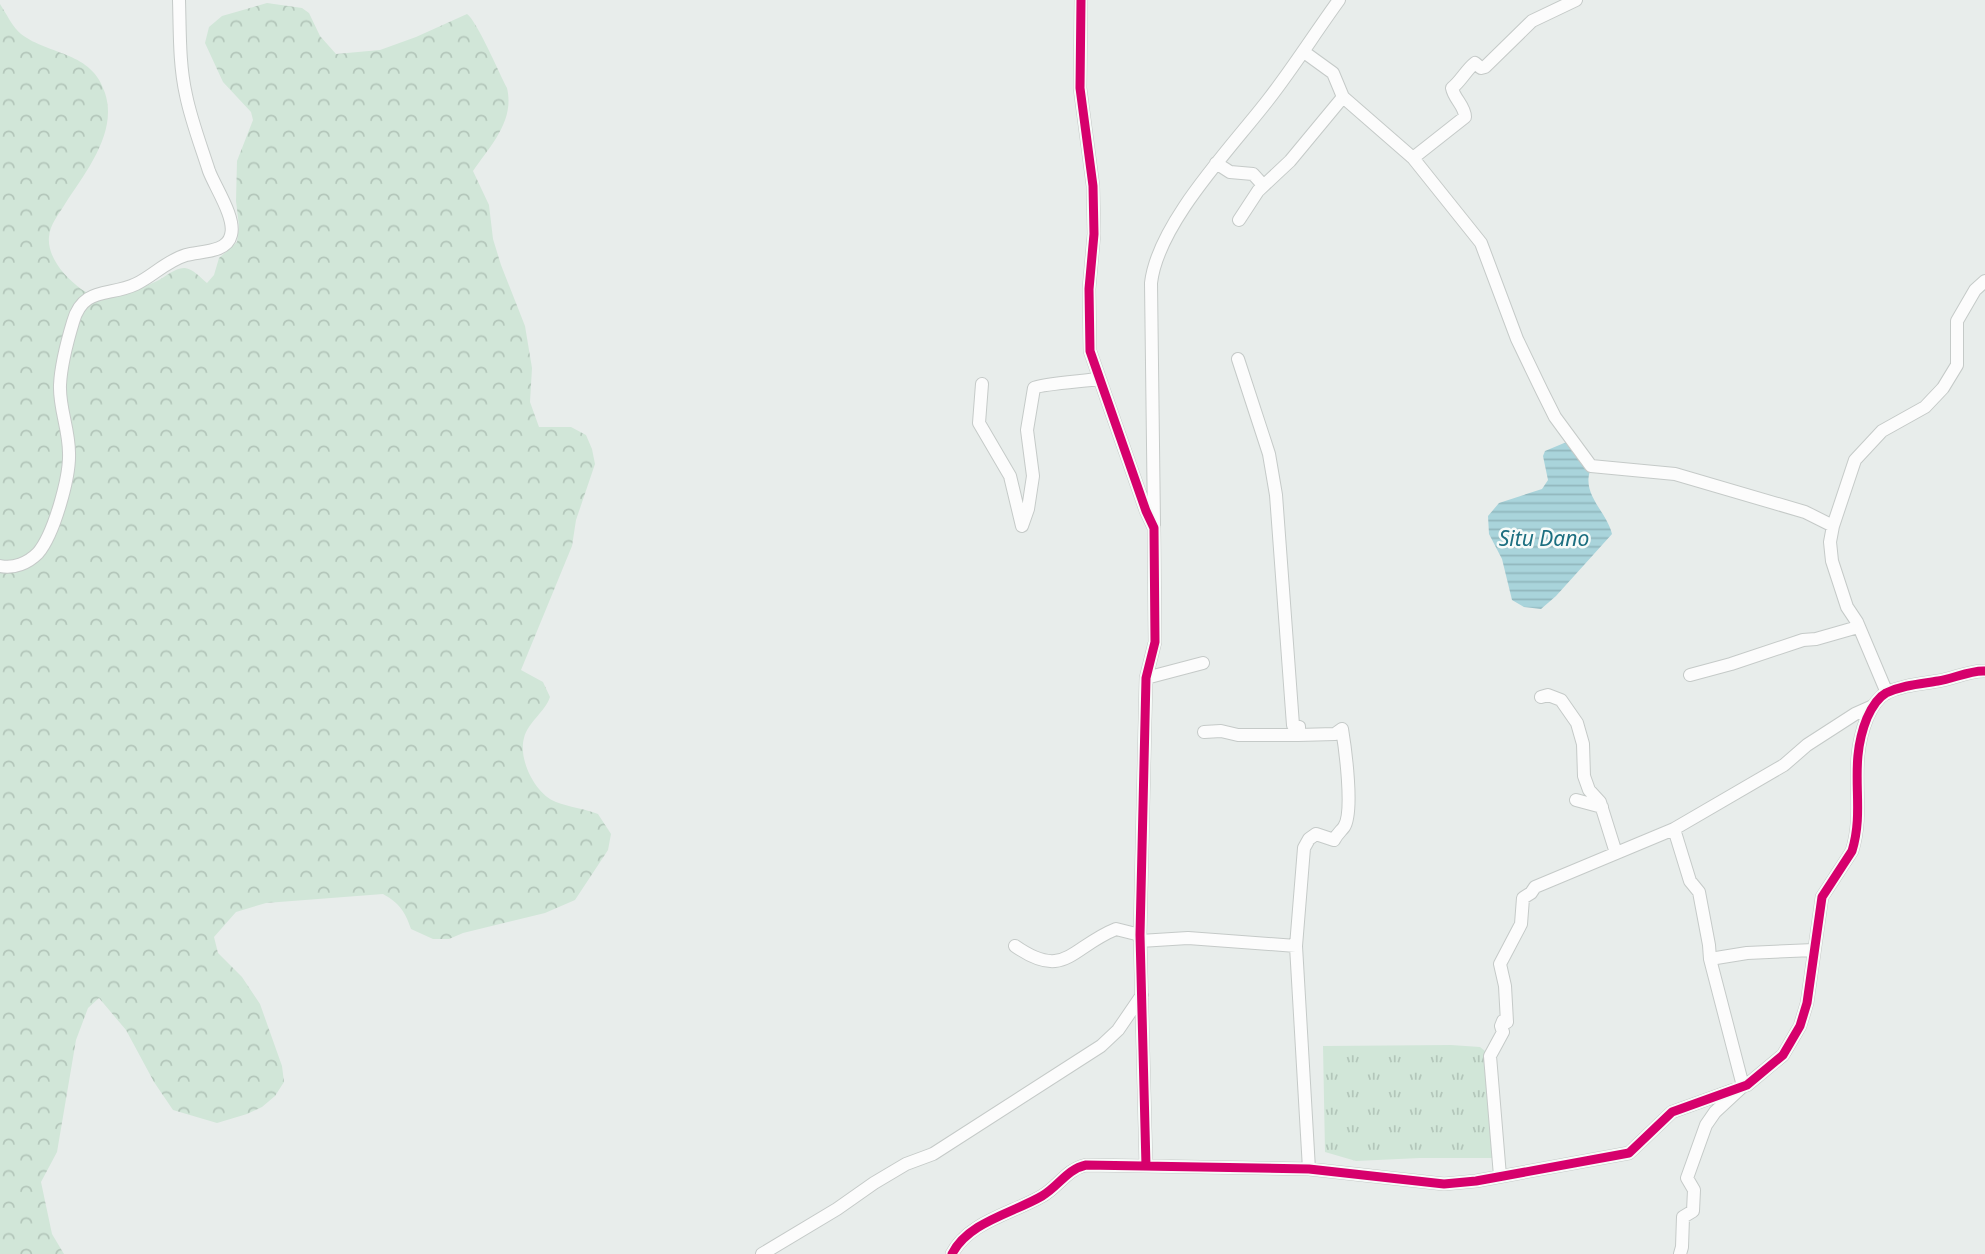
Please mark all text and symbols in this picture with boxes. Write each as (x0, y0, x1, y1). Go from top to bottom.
water label: Situ Dano (1499, 524, 1589, 552)

